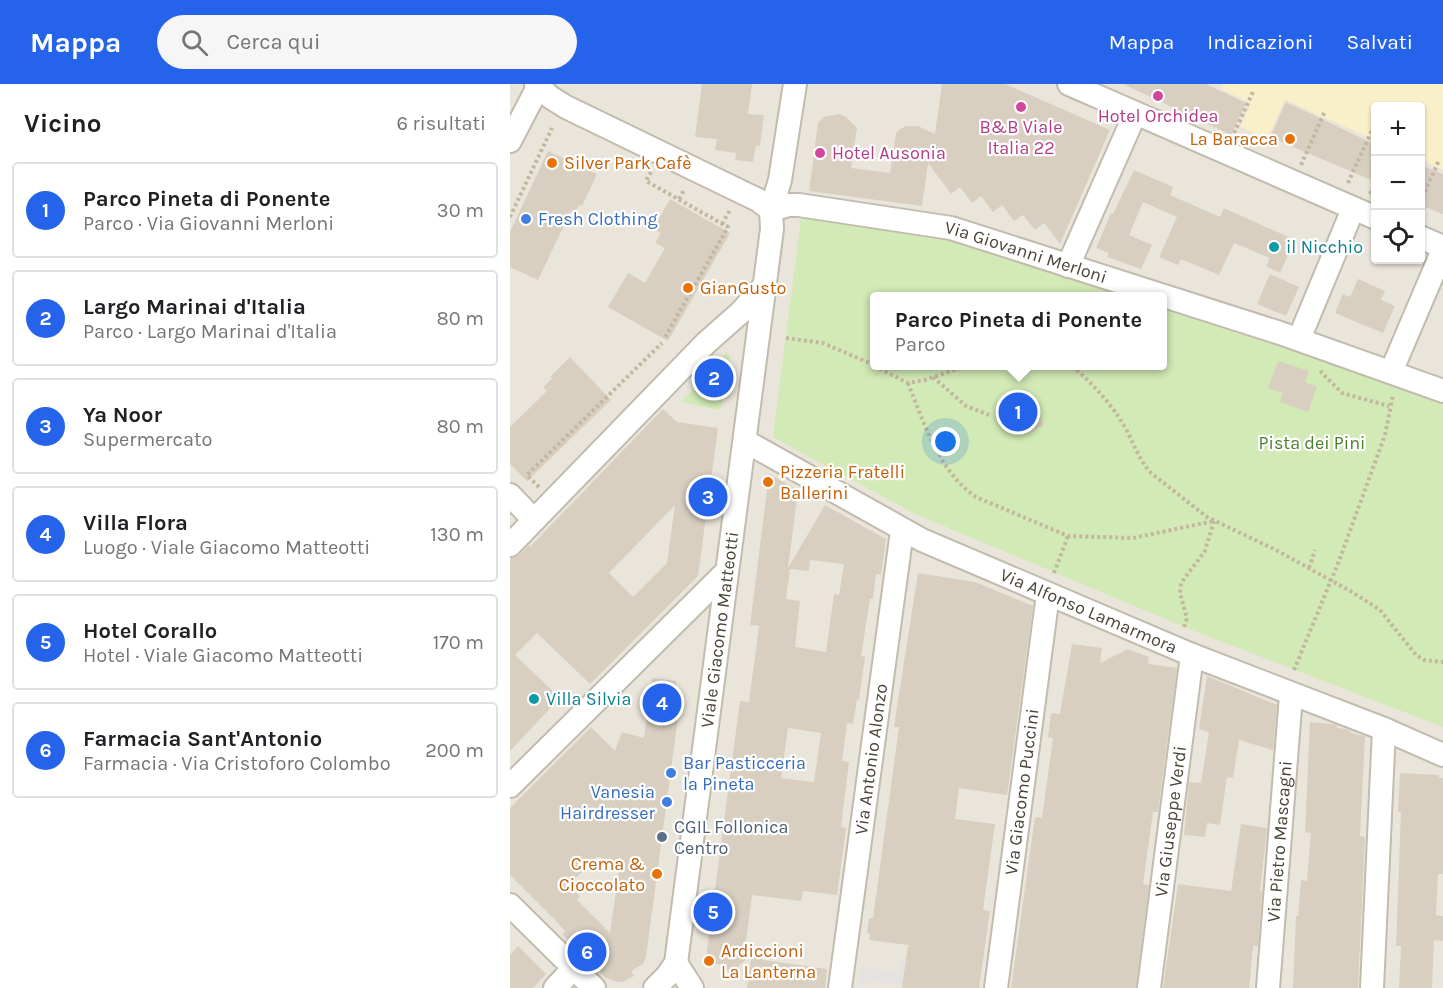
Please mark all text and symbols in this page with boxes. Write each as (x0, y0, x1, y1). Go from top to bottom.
search box (157, 15, 577, 69)
text: Mappa (30, 26, 121, 59)
icon: search (178, 26, 211, 59)
text: Cerca qui (226, 29, 321, 55)
text: Mappa (1109, 30, 1174, 54)
text: Indicazioni (1207, 30, 1314, 54)
text: Salvati (1347, 30, 1413, 54)
marker: Hotel Orchidea (1151, 89, 1165, 103)
marker: B&B Viale Italia 22 (1014, 100, 1028, 114)
map controls (1371, 102, 1425, 264)
button: + (1371, 102, 1425, 156)
place label: Hotel Orchidea (1098, 105, 1218, 127)
text: Vicino (24, 108, 101, 139)
text: 6 risultati (396, 112, 486, 135)
place label: B&B Viale Italia 22 (980, 116, 1062, 159)
place label: La Baracca (1189, 128, 1278, 150)
marker: La Baracca (1283, 132, 1297, 146)
place label: Hotel Ausonia (832, 142, 946, 164)
marker: Hotel Ausonia (813, 146, 827, 160)
place label: Silver Park Cafè (564, 152, 692, 174)
marker: Silver Park Cafè (545, 156, 559, 170)
button: − (1371, 156, 1425, 210)
text: Parco Pineta di Ponente (83, 186, 330, 212)
text: 1 (42, 199, 49, 222)
text: 30 m (437, 199, 484, 222)
place label: Fresh Clothing (538, 208, 658, 230)
button: locate (1371, 210, 1425, 264)
text: Parco · Via Giovanni Merloni (83, 212, 334, 235)
marker: Fresh Clothing (519, 212, 533, 226)
street label: Via Giovanni Merloni (943, 216, 1110, 288)
place label: il Nicchio (1286, 236, 1363, 258)
marker: il Nicchio (1267, 240, 1281, 254)
place label: GianGusto (700, 277, 786, 299)
marker: GianGusto (681, 281, 695, 295)
popup (870, 292, 1167, 370)
text: Largo Marinai d'Italia (83, 294, 306, 320)
text: 2 (39, 307, 52, 330)
text: 80 m (436, 307, 484, 330)
text: Parco Pineta di Ponente (895, 307, 1142, 333)
text: Parco · Largo Marinai d'Italia (83, 320, 337, 343)
text: Parco (895, 333, 945, 356)
pin: 2 (694, 356, 734, 400)
pin: 1 (998, 390, 1038, 434)
text: Ya Noor (83, 402, 162, 428)
text: 3 (39, 415, 52, 438)
text: 80 m (436, 415, 484, 438)
your location (931, 427, 960, 456)
text: Supermercato (83, 428, 212, 451)
park label: Pista dei Pini (1259, 432, 1365, 454)
place label: Pizzeria Fratelli Ballerini (780, 461, 905, 504)
pin: 3 (688, 474, 728, 520)
marker: Pizzeria Fratelli Ballerini (761, 475, 775, 489)
text: Villa Flora (83, 510, 188, 536)
text: 4 (40, 523, 51, 546)
text: 130 m (430, 523, 484, 546)
street label: Viale Giacomo Matteotti (696, 530, 743, 729)
text: Luogo · Viale Giacomo Matteotti (83, 536, 370, 559)
street label: Via Alfonso Lamarmora (997, 564, 1181, 658)
text: Hotel Corallo (83, 618, 217, 644)
text: 5 (40, 631, 51, 654)
text: 170 m (433, 631, 484, 654)
text: Hotel · Viale Giacomo Matteotti (83, 644, 363, 667)
pin: 4 (642, 680, 682, 726)
street label: Via Antonio Alonzo (850, 682, 892, 836)
place label: Villa Silvia (546, 688, 631, 710)
marker: Villa Silvia (527, 692, 541, 706)
street label: Via Giacomo Puccini (1000, 707, 1044, 876)
text: Farmacia Sant'Antonio (83, 726, 322, 752)
text: 6 (39, 739, 52, 762)
text: 200 m (425, 739, 484, 762)
street label: Via Giuseppe Verdi (1150, 744, 1191, 898)
text: Farmacia · Via Cristoforo Colombo (83, 752, 391, 775)
place label: Bar Pasticceria la Pineta (683, 752, 806, 795)
street label: Via Pietro Mascagni (1262, 760, 1297, 923)
marker: Bar Pasticceria la Pineta (664, 766, 678, 780)
place label: Vanesia Hairdresser (560, 781, 655, 824)
marker: Vanesia Hairdresser (660, 795, 674, 809)
place label: CGIL Follonica Centro (674, 816, 788, 859)
marker: CGIL Follonica Centro (655, 830, 669, 844)
place label: Crema & Cioccolato (559, 853, 645, 896)
marker: Crema & Cioccolato (650, 867, 664, 881)
pin: 5 (694, 890, 732, 934)
pin: 6 (568, 930, 607, 974)
place label: Ardiccioni La Lanterna (721, 940, 816, 983)
marker: Ardiccioni La Lanterna (702, 954, 716, 968)

